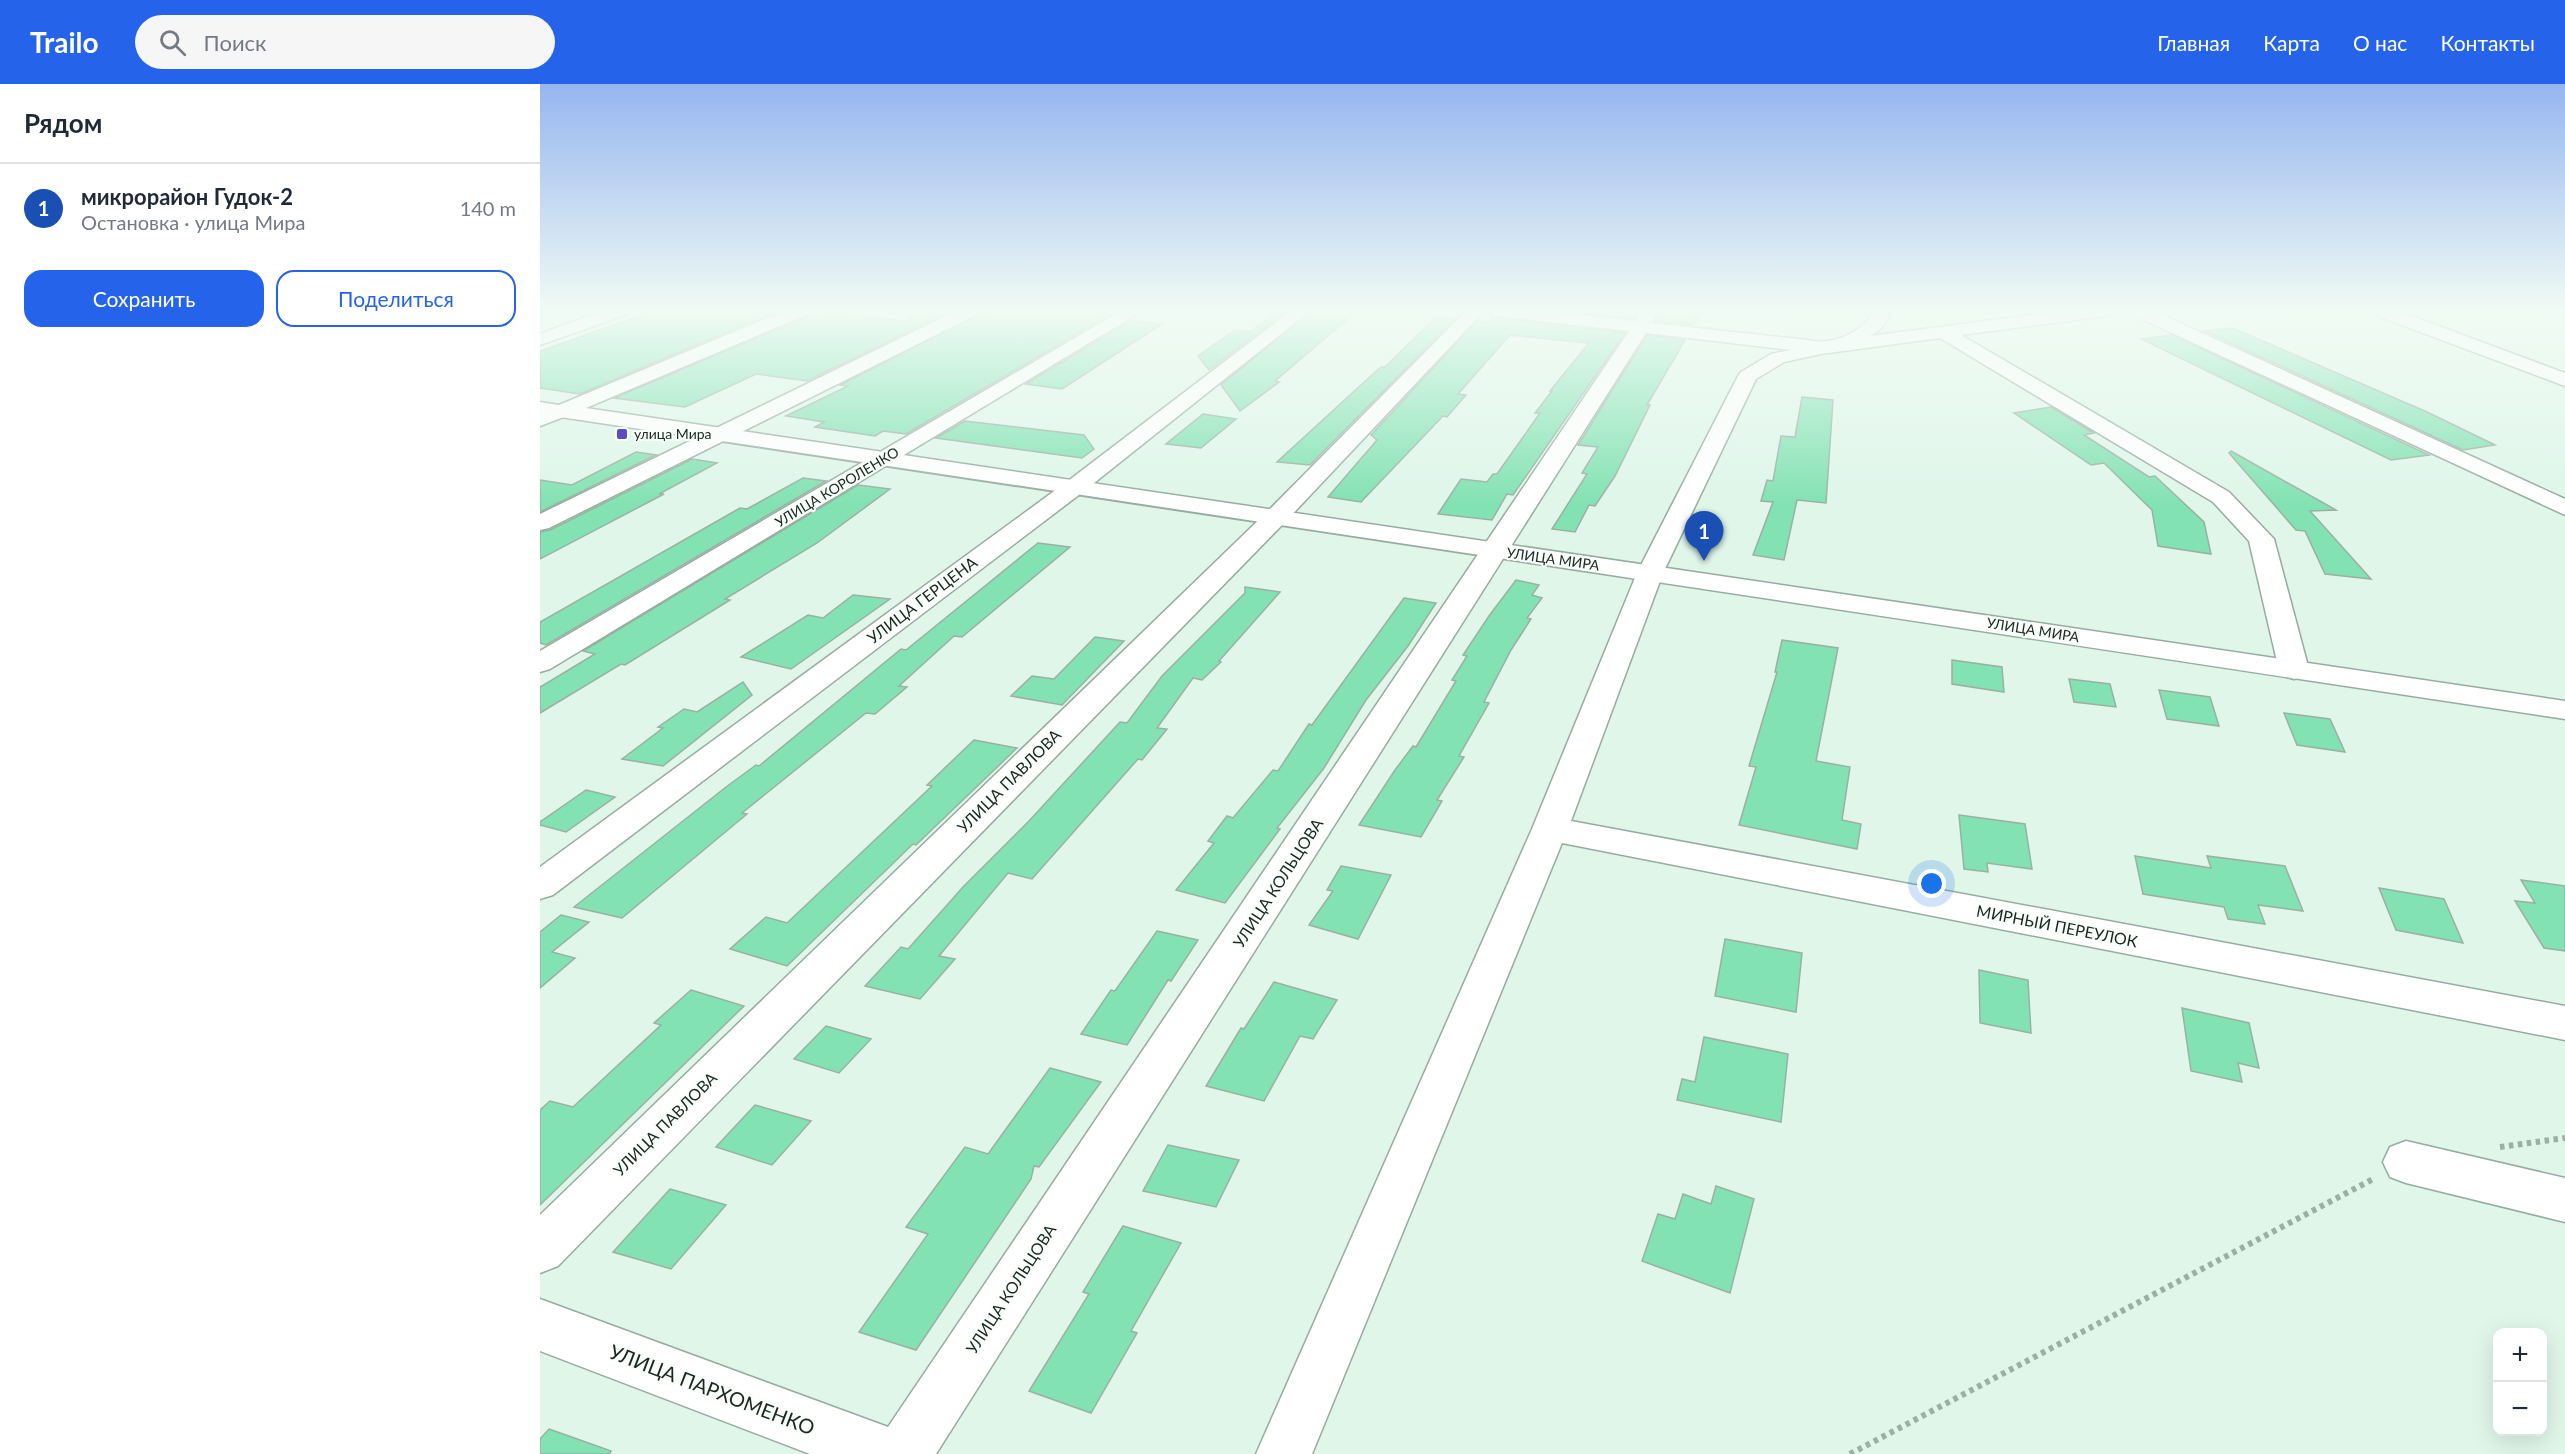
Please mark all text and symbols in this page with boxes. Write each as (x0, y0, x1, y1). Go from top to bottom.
search box (135, 15, 555, 69)
text: Trailo (30, 25, 99, 59)
icon: search (156, 26, 189, 59)
text: Поиск (204, 29, 266, 56)
text: Главная (2157, 30, 2230, 55)
text: Карта (2263, 30, 2320, 55)
text: О нас (2353, 30, 2407, 55)
text: Контакты (2440, 30, 2535, 55)
text: Рядом (24, 107, 102, 139)
text: микрорайон Гудок-2 (81, 183, 293, 210)
text: 1 (38, 196, 49, 220)
text: 140 m (460, 196, 516, 220)
text: Остановка · улица Мира (81, 210, 305, 234)
button: Сохранить (24, 270, 264, 327)
button: Поделиться (276, 270, 516, 327)
place label: улица Мира (634, 425, 712, 442)
marker: улица Мира (615, 427, 629, 441)
street label: УЛИЦА КОРОЛЕНКО (772, 443, 902, 530)
pin: 1 (1684, 512, 1724, 561)
street label: УЛИЦА МИРА (1506, 544, 1601, 574)
street label: УЛИЦА ГЕРЦЕНА (863, 552, 980, 647)
street label: УЛИЦА МИРА (1986, 614, 2081, 645)
street label: УЛИЦА ПАВЛОВА (953, 725, 1065, 836)
street label: УЛИЦА КОЛЬЦОВА (1229, 814, 1327, 951)
your location (1917, 869, 1946, 898)
street label: МИРНЫЙ ПЕРЕУЛОК (1975, 901, 2139, 950)
street label: УЛИЦА ПАВЛОВА (609, 1068, 721, 1179)
street label: УЛИЦА КОЛЬЦОВА (962, 1220, 1060, 1357)
map controls (2493, 1328, 2547, 1436)
button: + (2493, 1328, 2547, 1382)
street label: УЛИЦА ПАРХОМЕНКО (606, 1339, 818, 1439)
button: − (2493, 1382, 2547, 1436)

